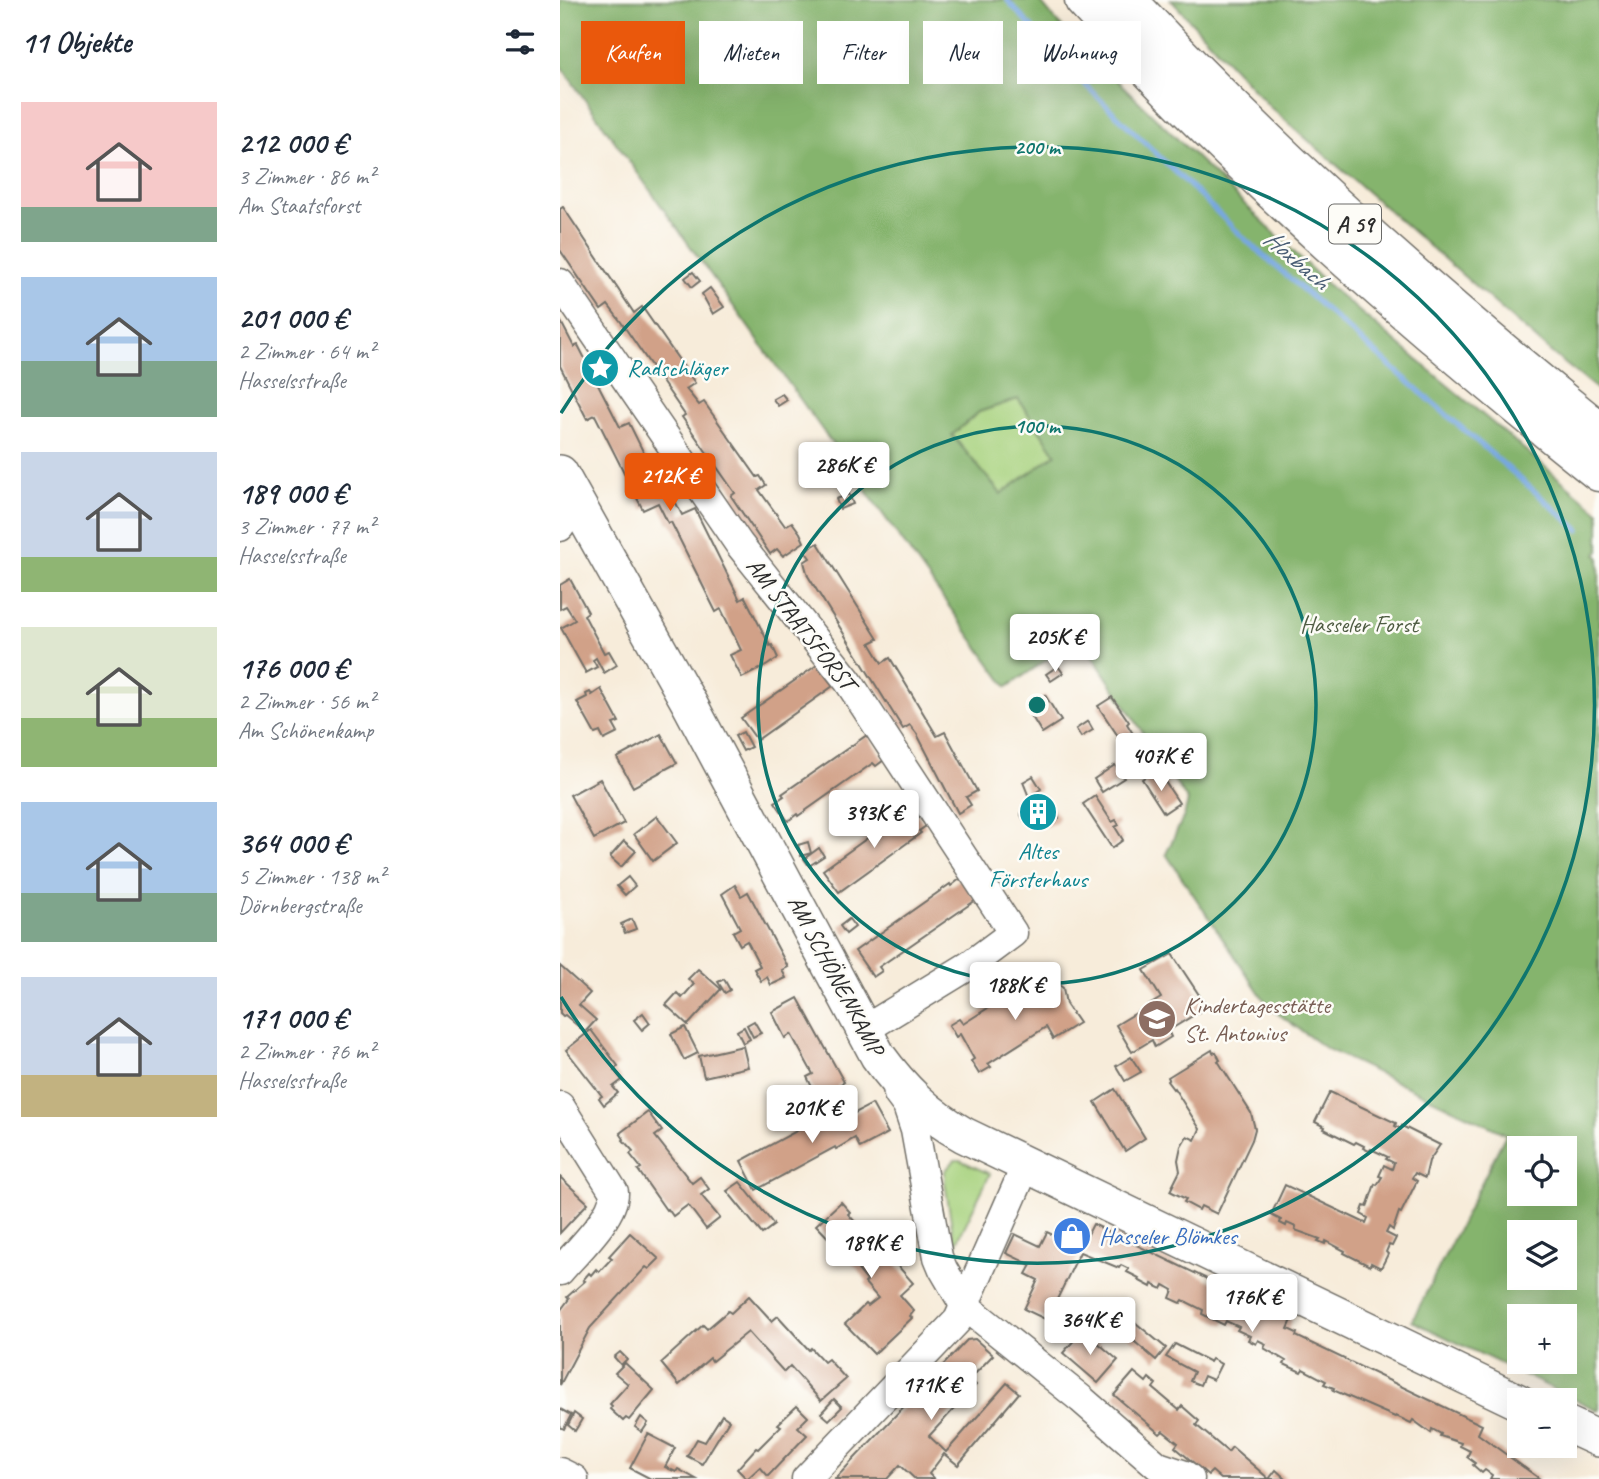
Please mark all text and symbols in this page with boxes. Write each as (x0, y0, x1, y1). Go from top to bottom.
chip: Kaufen (581, 21, 685, 84)
chip: Mieten (699, 21, 803, 84)
chip: Filter (817, 21, 909, 84)
chip: Neu (923, 21, 1003, 84)
chip: Wohnung (1017, 21, 1141, 84)
text: 11 Objekte (21, 23, 131, 61)
icon: filters (501, 23, 539, 61)
text: 212 000 € (238, 124, 347, 162)
icon: home (77, 130, 161, 214)
text: 200 m (1014, 134, 1062, 160)
text: 3 Zimmer · 86 m² (238, 162, 375, 191)
text: Am Staatsforst (238, 191, 360, 220)
road number: A 59 (1329, 204, 1381, 244)
water label: Hoxbach (1257, 222, 1338, 298)
text: 201 000 € (238, 299, 347, 337)
icon: home (77, 305, 161, 389)
text: 2 Zimmer · 64 m² (238, 337, 375, 366)
place icon: Radschläger (579, 347, 621, 389)
place label: Radschläger (627, 353, 730, 383)
text: Hasselsstraße (238, 366, 346, 395)
text: 100 m (1014, 413, 1062, 439)
pin: 286K € (787, 442, 901, 502)
text: 286K € (814, 450, 874, 479)
pin: 212K € (613, 454, 727, 513)
text: 212K € (641, 461, 699, 490)
text: 189 000 € (238, 474, 347, 512)
icon: home (77, 480, 161, 564)
text: 3 Zimmer · 77 m² (238, 512, 375, 541)
text: Hasselsstraße (238, 541, 346, 570)
street label: AM STAATSFORST (740, 552, 866, 701)
park label: Hasseler Forst (1300, 609, 1420, 639)
pin: 205K € (998, 614, 1112, 674)
text: 205K € (1026, 622, 1084, 651)
text: 176 000 € (238, 649, 348, 687)
icon: home (77, 655, 161, 739)
text: 2 Zimmer · 56 m² (238, 687, 375, 716)
centre of rings (1025, 693, 1049, 717)
text: Am Schönenkamp (238, 716, 373, 745)
pin: 407K € (1104, 734, 1218, 793)
text: 407K € (1132, 741, 1190, 770)
pin: 393K € (817, 790, 931, 850)
building icon: Altes Försterhaus (1017, 791, 1059, 833)
text: 393K € (845, 798, 903, 827)
text: 364 000 € (238, 824, 348, 862)
icon: home (77, 830, 161, 914)
place label: Altes Försterhaus (989, 836, 1089, 894)
text: 5 Zimmer · 138 m² (238, 862, 385, 891)
street label: AM SCHÖNENKAMP (781, 890, 892, 1063)
text: Dörnbergstraße (238, 891, 362, 920)
pin: 188K € (958, 962, 1072, 1022)
text: 188K € (986, 970, 1044, 999)
place label: Kindertagesstätte St. Antonius (1184, 990, 1332, 1048)
school or university icon: Kindertagesstätte St. Antonius (1136, 998, 1178, 1040)
text: 171 000 € (238, 999, 347, 1037)
icon: home (77, 1005, 161, 1089)
text: 2 Zimmer · 76 m² (238, 1037, 375, 1066)
text: Hasselsstraße (238, 1066, 346, 1095)
pin: 201K € (755, 1086, 869, 1145)
text: 201K € (783, 1093, 841, 1122)
map controls (1507, 1136, 1577, 1458)
button: locate (1507, 1136, 1577, 1206)
shop icon: Hasseler Blömkes (1051, 1215, 1093, 1257)
pin: 189K € (814, 1220, 928, 1280)
button: layers (1507, 1220, 1577, 1290)
place label: Hasseler Blömkes (1099, 1221, 1238, 1251)
text: 189K € (842, 1228, 900, 1257)
pin: 176K € (1195, 1274, 1309, 1334)
text: 176K € (1222, 1282, 1282, 1311)
pin: 364K € (1033, 1298, 1147, 1357)
button: + (1507, 1304, 1577, 1374)
text: 364K € (1060, 1305, 1120, 1334)
pin: 171K € (874, 1362, 988, 1422)
text: 171K € (902, 1370, 960, 1399)
button: − (1507, 1388, 1577, 1458)

